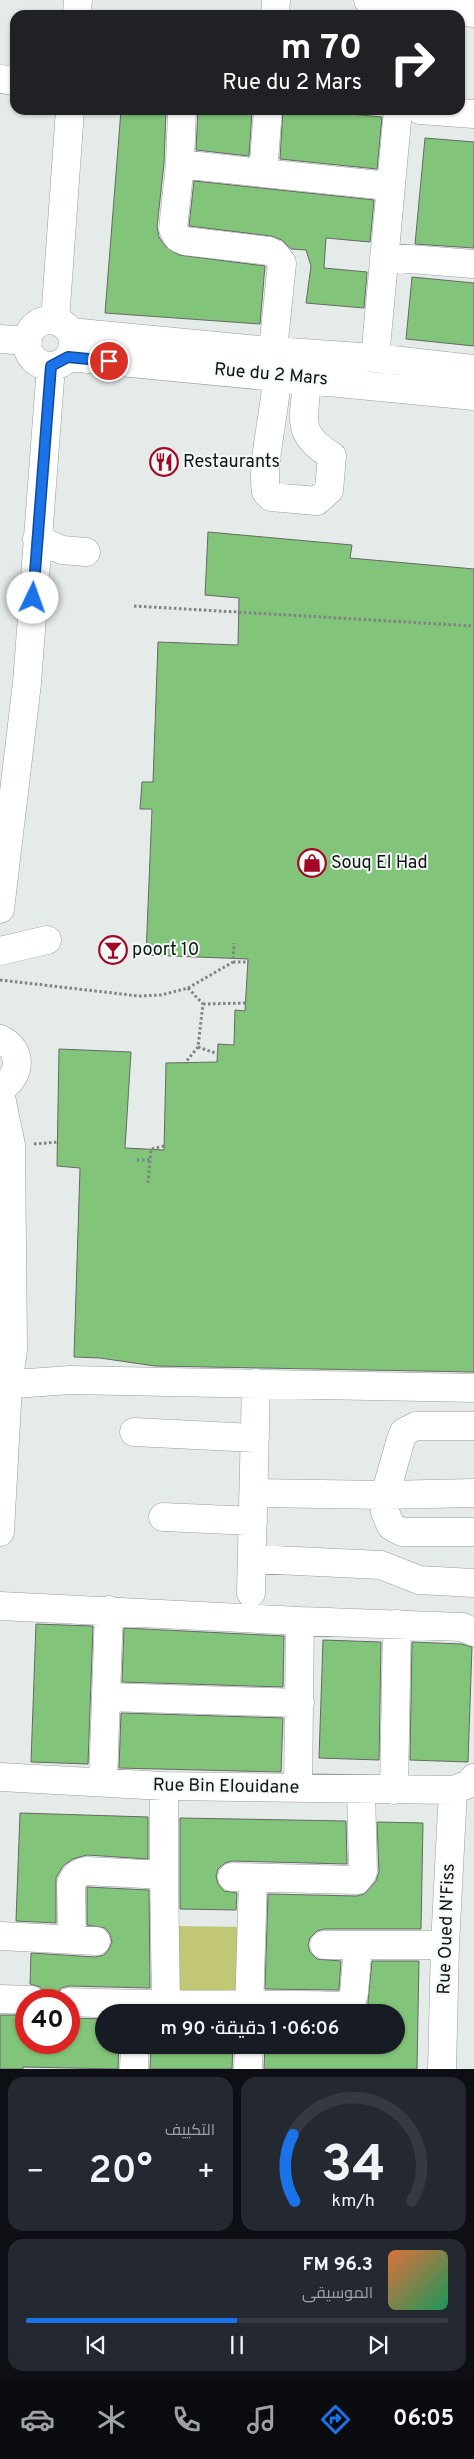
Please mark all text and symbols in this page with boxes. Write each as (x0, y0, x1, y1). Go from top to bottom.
text: 70 m (281, 27, 362, 71)
icon: right (380, 30, 445, 95)
text: Rue du 2 Mars (222, 70, 362, 97)
pin (88, 340, 130, 382)
icon: arrive (95, 347, 123, 375)
street label: Rue du 2 Mars (213, 359, 329, 391)
restaurant icon: Restaurants (149, 447, 179, 477)
place label: Restaurants (183, 451, 280, 474)
position arrow (6, 571, 58, 623)
shop icon: Souq El Had (297, 848, 327, 878)
place label: Souq El Had (331, 852, 428, 875)
bar icon: poort 10 (98, 935, 128, 965)
place label: poort 10 (132, 939, 199, 962)
street label: Rue Bin Elouidane (153, 1774, 299, 1800)
street label: Rue Oued N'Fiss (433, 1863, 461, 1995)
speed limit sign: 40 (15, 1989, 80, 2054)
text: 06:06 · 1 دقيقة · 90 m (161, 2017, 339, 2041)
text: التكييف (165, 2121, 215, 2141)
text: 34 (321, 2134, 386, 2200)
text: 20° (89, 2148, 152, 2197)
text: − (26, 2155, 44, 2191)
text: + (197, 2155, 215, 2191)
text: km/h (332, 2190, 375, 2213)
text: 96.3 FM (303, 2253, 373, 2277)
text: الموسيقى (302, 2284, 373, 2304)
icon: previous (82, 2331, 110, 2359)
icon: pause (223, 2331, 251, 2359)
icon: next (364, 2331, 392, 2359)
icon: car (20, 2402, 55, 2437)
icon: climate (94, 2402, 129, 2437)
icon: phone (169, 2402, 204, 2437)
icon: music (244, 2402, 279, 2437)
icon: directions (318, 2402, 353, 2437)
text: 06:05 (393, 2406, 454, 2433)

